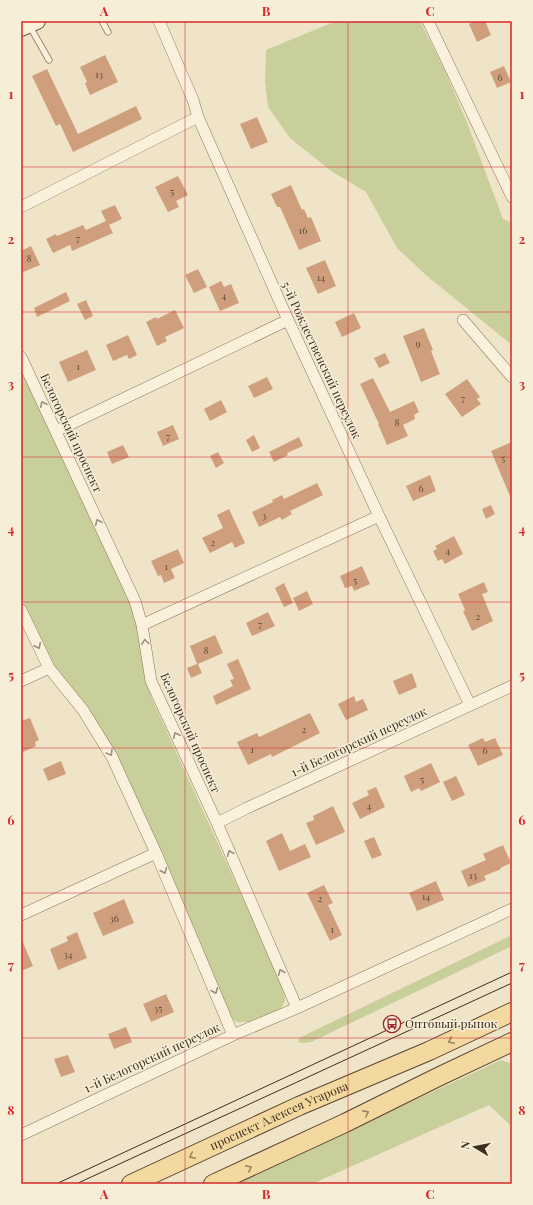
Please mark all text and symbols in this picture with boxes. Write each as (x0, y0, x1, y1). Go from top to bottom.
text: A (99, 2, 109, 19)
text: B (262, 2, 271, 19)
text: C (425, 2, 435, 19)
house number: 13 (95, 67, 104, 81)
house number: 6 (497, 70, 503, 84)
text: 1 (9, 85, 14, 102)
text: 1 (520, 85, 525, 102)
house number: 5 (170, 184, 174, 198)
house number: 16 (299, 223, 307, 237)
text: 2 (8, 230, 15, 247)
text: 2 (519, 230, 526, 247)
house number: 7 (76, 231, 80, 245)
house number: 8 (26, 251, 32, 265)
house number: 14 (317, 270, 325, 284)
street label: 5-й Рождественский переулок (278, 279, 365, 441)
house number: 4 (222, 288, 227, 302)
house number: 9 (415, 336, 421, 350)
house number: 1 (76, 359, 80, 373)
street label: Белогорский проспект (37, 370, 107, 495)
text: 3 (8, 375, 14, 392)
text: 3 (519, 375, 525, 392)
house number: 7 (461, 391, 465, 405)
one-way arrow (40, 401, 48, 408)
house number: 8 (394, 415, 400, 429)
house number: 7 (166, 429, 170, 443)
house number: 5 (501, 451, 505, 465)
house number: 6 (418, 481, 424, 495)
house number: 3 (262, 508, 267, 522)
one-way arrow (95, 518, 103, 526)
text: 4 (8, 520, 15, 537)
text: 4 (519, 520, 526, 537)
house number: 2 (211, 535, 216, 549)
house number: 4 (446, 543, 451, 557)
house number: 1 (164, 559, 168, 573)
house number: 5 (353, 573, 357, 587)
house number: 2 (476, 609, 481, 623)
house number: 7 (258, 617, 262, 631)
one-way arrow (141, 639, 150, 645)
one-way arrow (33, 641, 41, 649)
house number: 8 (203, 643, 209, 657)
text: 5 (8, 666, 14, 683)
text: 5 (519, 666, 525, 683)
street label: Белогорский проспект (157, 670, 225, 795)
street label: 1-й Белогорский переулок (288, 702, 429, 780)
house number: 2 (302, 722, 307, 736)
one-way arrow (173, 731, 181, 739)
house number: 1 (250, 742, 254, 756)
house number: 6 (482, 743, 488, 757)
one-way arrow (105, 749, 112, 756)
house number: 5 (420, 772, 424, 786)
house number: 4 (367, 798, 372, 812)
text: 6 (7, 811, 15, 828)
text: 6 (518, 811, 526, 828)
one-way arrow (227, 849, 235, 857)
one-way arrow (159, 867, 167, 875)
house number: 13 (469, 868, 478, 882)
house number: 14 (422, 889, 430, 903)
house number: 2 (318, 891, 323, 905)
house number: 36 (109, 911, 119, 925)
house number: 1 (330, 922, 334, 936)
house number: 34 (63, 947, 73, 961)
text: 7 (8, 956, 14, 973)
text: 7 (519, 956, 525, 973)
one-way arrow (278, 969, 286, 977)
one-way arrow (210, 987, 218, 994)
house number: 35 (154, 1001, 162, 1015)
bus stop icon: Оптовый рынок (382, 1014, 402, 1034)
place label: Оптовый рынок (405, 1015, 498, 1031)
street label: 1-й Белогорский переулок (81, 1018, 222, 1096)
one-way arrow (448, 1036, 456, 1044)
street label: проспект Алексея Угарова (207, 1077, 350, 1153)
text: 8 (7, 1101, 15, 1118)
text: 8 (518, 1101, 526, 1118)
one-way arrow (362, 1110, 370, 1117)
north arrow (455, 1127, 495, 1167)
text: N (457, 1140, 473, 1150)
one-way arrow (188, 1151, 196, 1159)
one-way arrow (244, 1165, 252, 1173)
text: A (99, 1185, 109, 1202)
text: B (262, 1185, 271, 1202)
text: C (425, 1185, 435, 1202)

